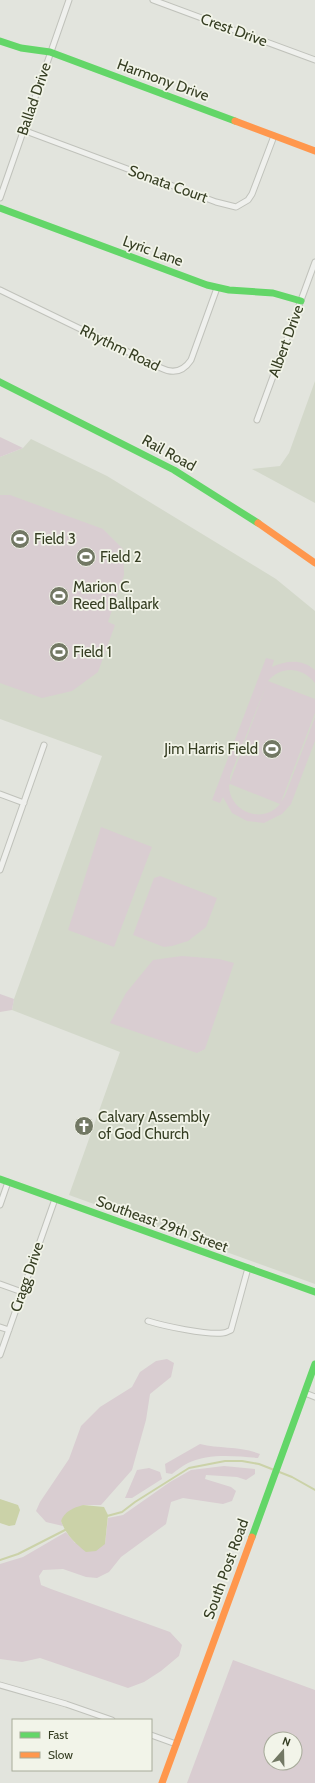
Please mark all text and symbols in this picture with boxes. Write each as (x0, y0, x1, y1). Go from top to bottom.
street label: Crest Drive (198, 10, 270, 50)
street label: Harmony Drive (115, 55, 212, 105)
street label: Ballad Drive (13, 60, 55, 138)
street label: Sonata Court (126, 161, 210, 207)
street label: Lyric Lane (120, 232, 186, 270)
street label: Albert Drive (265, 302, 307, 380)
street label: Rhythm Road (77, 321, 163, 375)
street label: Rail Road (139, 431, 199, 475)
sports icon: Field 3 (9, 528, 31, 550)
place label: Field 3 (34, 530, 76, 548)
sports icon: Field 2 (75, 546, 97, 568)
place label: Field 2 (100, 548, 142, 566)
place label: Marion C. Reed Ballpark (73, 578, 159, 613)
sports icon: Marion C. Reed Ballpark (48, 585, 70, 607)
sports icon: Field 1 (48, 641, 70, 663)
place label: Field 1 (73, 643, 112, 661)
sports icon: Jim Harris Field (261, 738, 283, 760)
place label: Jim Harris Field (163, 740, 258, 758)
place label: Calvary Assembly of God Church (98, 1108, 210, 1143)
church icon: Calvary Assembly of God Church (73, 1115, 95, 1137)
street label: Southeast 29th Street (94, 1192, 230, 1256)
street label: Cragg Drive (7, 1239, 47, 1314)
street label: South Post Road (200, 1516, 252, 1622)
legend (12, 1719, 152, 1771)
text: Fast (48, 1727, 68, 1742)
north arrow (263, 1731, 303, 1771)
text: N (280, 1734, 292, 1750)
text: Slow (48, 1747, 73, 1762)

